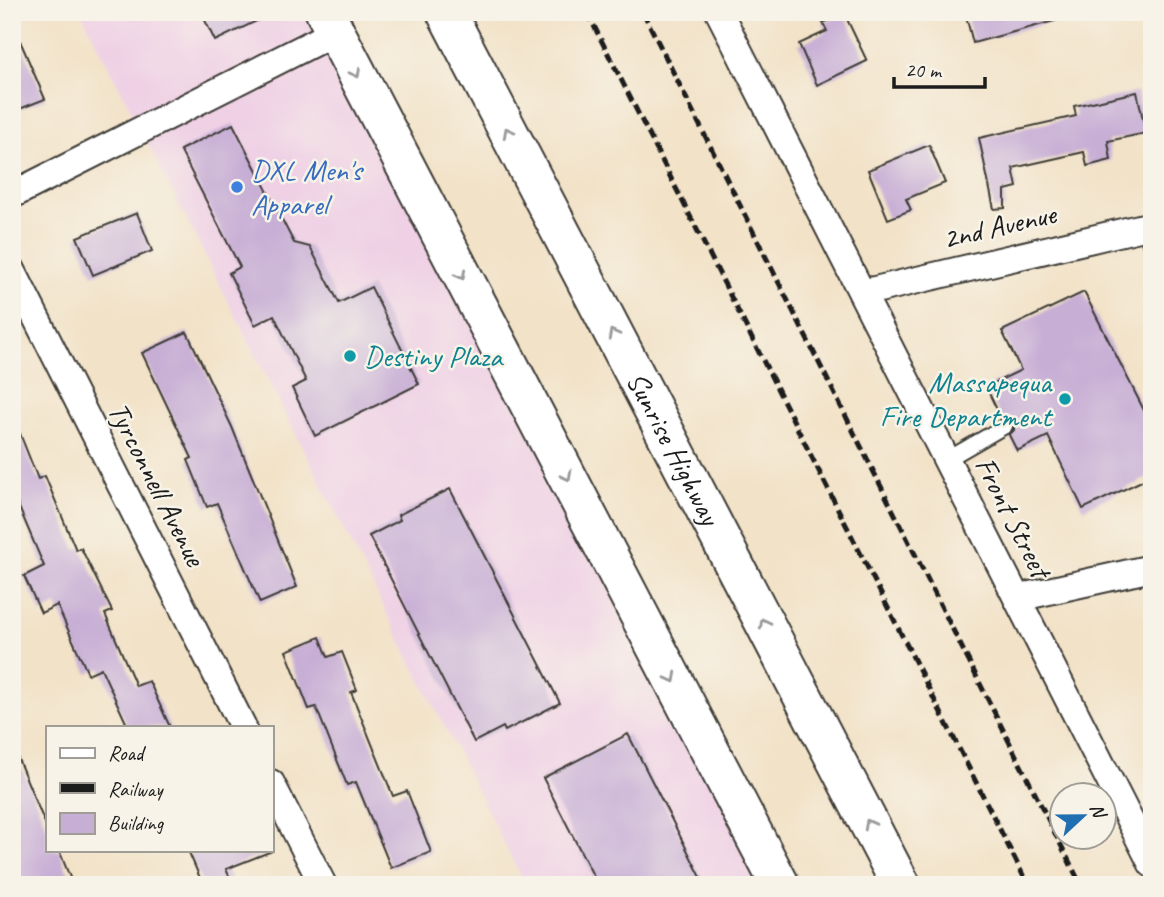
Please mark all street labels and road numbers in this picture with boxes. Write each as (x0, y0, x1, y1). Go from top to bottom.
street label: 2nd Avenue (939, 194, 1062, 257)
street label: Sunrise Highway (618, 365, 730, 534)
street label: Tyrconnell Avenue (100, 396, 215, 574)
street label: Front Street (967, 450, 1061, 587)

